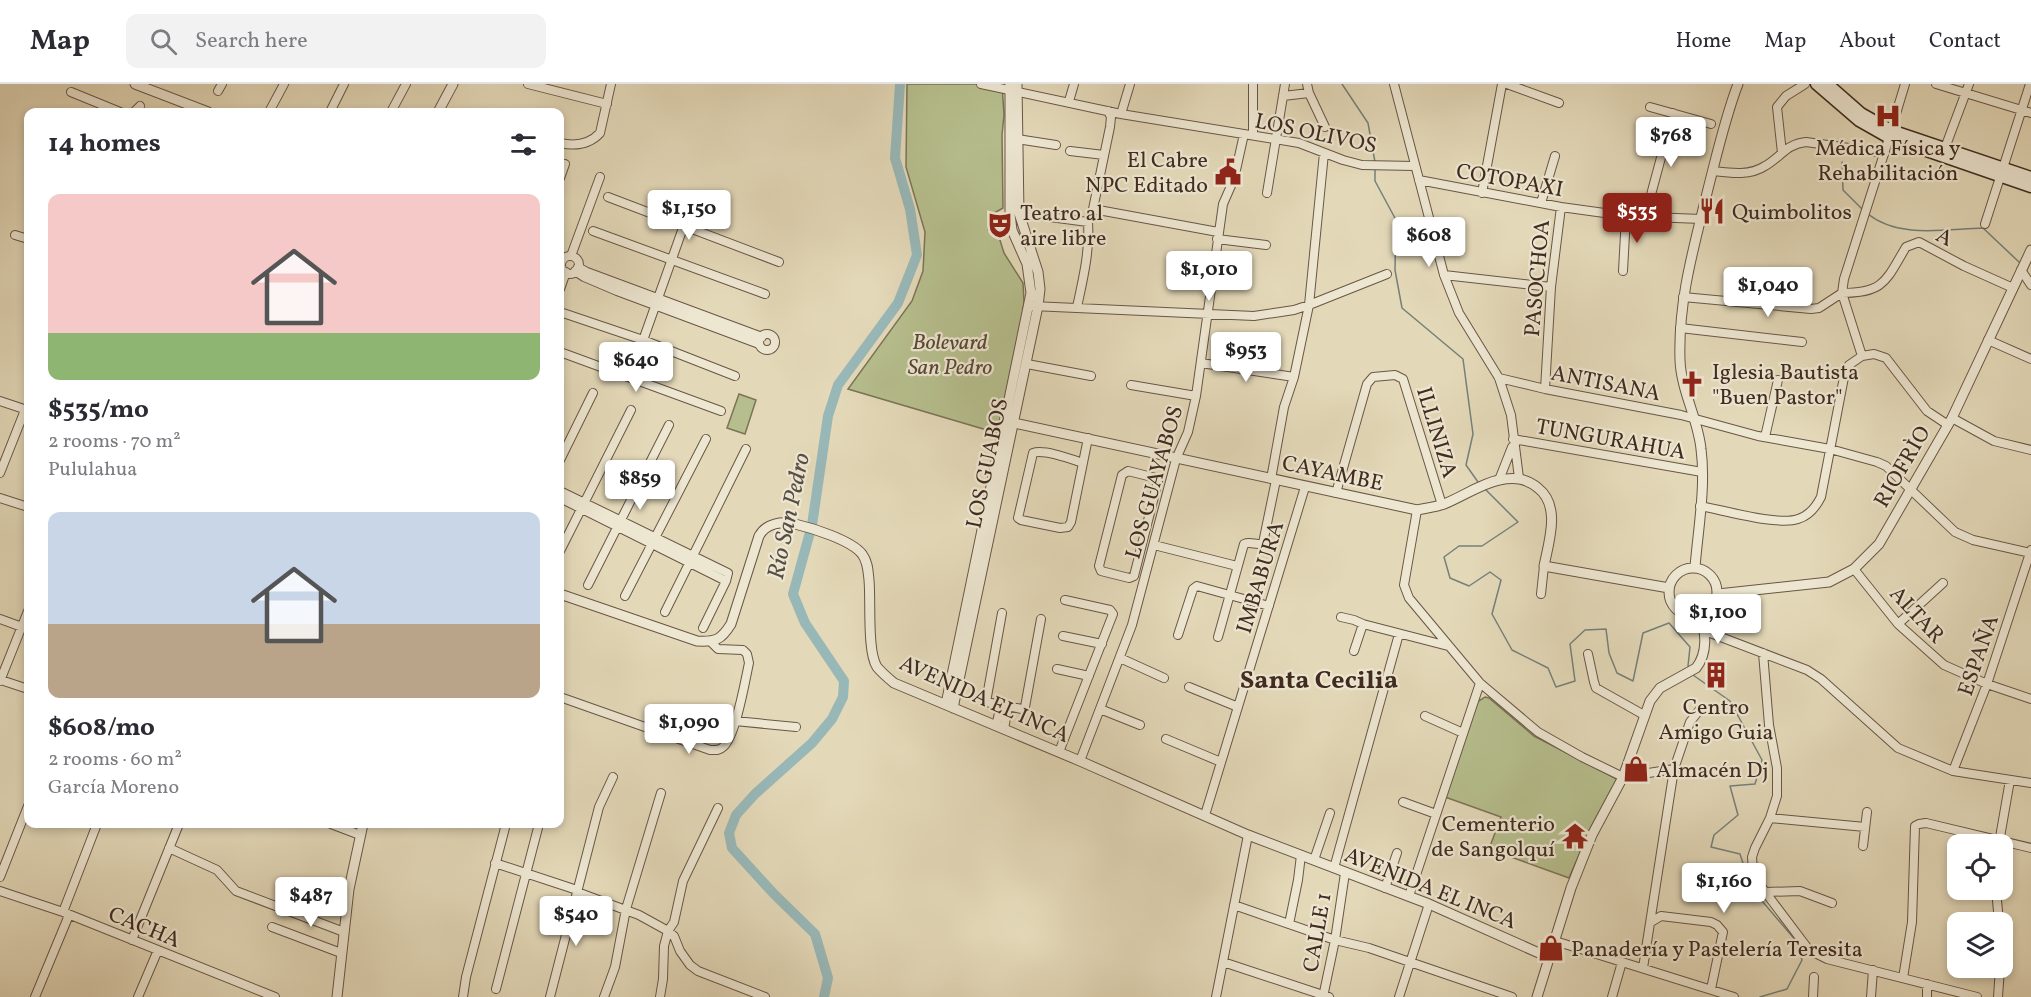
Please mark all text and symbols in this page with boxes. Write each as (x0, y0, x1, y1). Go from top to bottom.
search box (126, 14, 546, 68)
text: Map (30, 22, 90, 61)
icon: search (147, 25, 180, 58)
text: Search here (195, 26, 308, 57)
text: Home (1676, 27, 1731, 56)
text: Map (1764, 27, 1806, 56)
text: About (1839, 27, 1896, 56)
text: Contact (1929, 27, 2001, 56)
hospital icon: Médica Física y Rehabilitación (1873, 101, 1903, 131)
street label: LOS OLIVOS (1252, 106, 1379, 163)
pin: $768 (1635, 117, 1707, 168)
text: $768 (1650, 122, 1692, 150)
text: 14 homes (48, 126, 161, 162)
icon: filters (507, 128, 540, 161)
place label: Médica Física y Rehabilitación (1815, 134, 1961, 190)
place label: El Cabre NPC Editado (1085, 146, 1208, 202)
public building icon: El Cabre NPC Editado (1213, 157, 1243, 187)
street label: COTOPAXI (1454, 157, 1566, 206)
pin: $1,150 (640, 190, 738, 241)
pin: $535 (1601, 193, 1673, 244)
text: $1,150 (662, 195, 716, 223)
restaurant icon: Quimbolitos (1697, 196, 1727, 226)
text: $535 (1617, 198, 1657, 226)
place label: Quimbolitos (1732, 198, 1852, 229)
place label: Teatro al aire libre (1020, 199, 1107, 255)
theatre icon: Teatro al aire libre (985, 210, 1015, 240)
pin: $608 (1393, 217, 1465, 268)
street label: PASOCHOA (1518, 218, 1559, 338)
street label: A (1930, 221, 1958, 256)
text: $608 (1406, 222, 1452, 250)
icon: home (240, 233, 348, 341)
pin: $1,010 (1160, 251, 1258, 302)
text: $1,010 (1180, 256, 1238, 284)
pin: $1,040 (1719, 267, 1817, 318)
text: $1,040 (1738, 272, 1799, 300)
park label: Bolevard San Pedro (908, 328, 992, 384)
pin: $953 (1210, 332, 1282, 383)
text: $953 (1225, 337, 1267, 365)
pin: $640 (600, 342, 672, 393)
text: $640 (613, 347, 659, 375)
place label: Iglesia Bautista "Buen Pastor" (1712, 358, 1859, 414)
street label: ANTISANA (1548, 359, 1663, 410)
church icon: Iglesia Bautista "Buen Pastor" (1677, 369, 1707, 399)
street label: ILLINIZA (1407, 383, 1464, 482)
text: $535/mo (48, 392, 149, 428)
street label: LOS GUABOS (960, 396, 1017, 532)
street label: LOS GUAYABOS (1119, 402, 1192, 563)
street label: TUNGURAHUA (1533, 412, 1688, 469)
street label: RIOFRÌO (1867, 420, 1939, 514)
text: 2 rooms · 70 m² (48, 428, 181, 456)
street label: CAYAMBE (1279, 449, 1386, 500)
water label: Río San Pedro (760, 450, 820, 583)
text: Pululahua (48, 456, 137, 484)
pin: $859 (604, 460, 676, 511)
text: $859 (619, 465, 661, 493)
street label: IMBABURA (1230, 518, 1293, 638)
icon: home (240, 551, 348, 659)
street label: ALTAR (1881, 580, 1951, 651)
pin: $1,100 (1669, 594, 1767, 645)
text: $1,100 (1689, 599, 1747, 627)
street label: ESPAÑA (1951, 611, 2008, 701)
street label: AVENIDA EL INCA (894, 649, 1074, 752)
building icon: Centro Amigo Guia (1701, 660, 1731, 690)
district label: Santa Cecilia (1240, 663, 1398, 699)
place label: Centro Amigo Guia (1659, 693, 1774, 749)
pin: $1,090 (640, 704, 738, 755)
text: $1,090 (659, 709, 719, 737)
text: $608/mo (48, 710, 155, 746)
text: 2 rooms · 60 m² (48, 746, 182, 774)
shop icon: Almacén Dj (1621, 754, 1651, 784)
place label: Almacén Dj (1656, 756, 1769, 787)
text: García Moreno (48, 774, 179, 802)
place label: Cementerio de Sangolquí (1431, 810, 1555, 866)
temple icon: Cementerio de Sangolquí (1560, 821, 1590, 851)
map controls (1947, 834, 2013, 978)
button: locate (1947, 834, 2013, 900)
street label: AVENIDA EL INCA (1339, 841, 1521, 938)
pin: $1,160 (1675, 863, 1773, 914)
text: $1,160 (1696, 868, 1752, 896)
pin: $487 (275, 877, 347, 928)
text: $487 (289, 882, 333, 910)
street label: CALLE 1 (1296, 890, 1341, 975)
pin: $540 (540, 896, 612, 947)
street label: CACHA (103, 900, 185, 957)
text: $540 (554, 901, 598, 929)
button: layers (1947, 912, 2013, 978)
shop icon: Panadería y Pastelería Teresita (1536, 933, 1566, 963)
place label: Panadería y Pastelería Teresita (1571, 935, 1863, 966)

